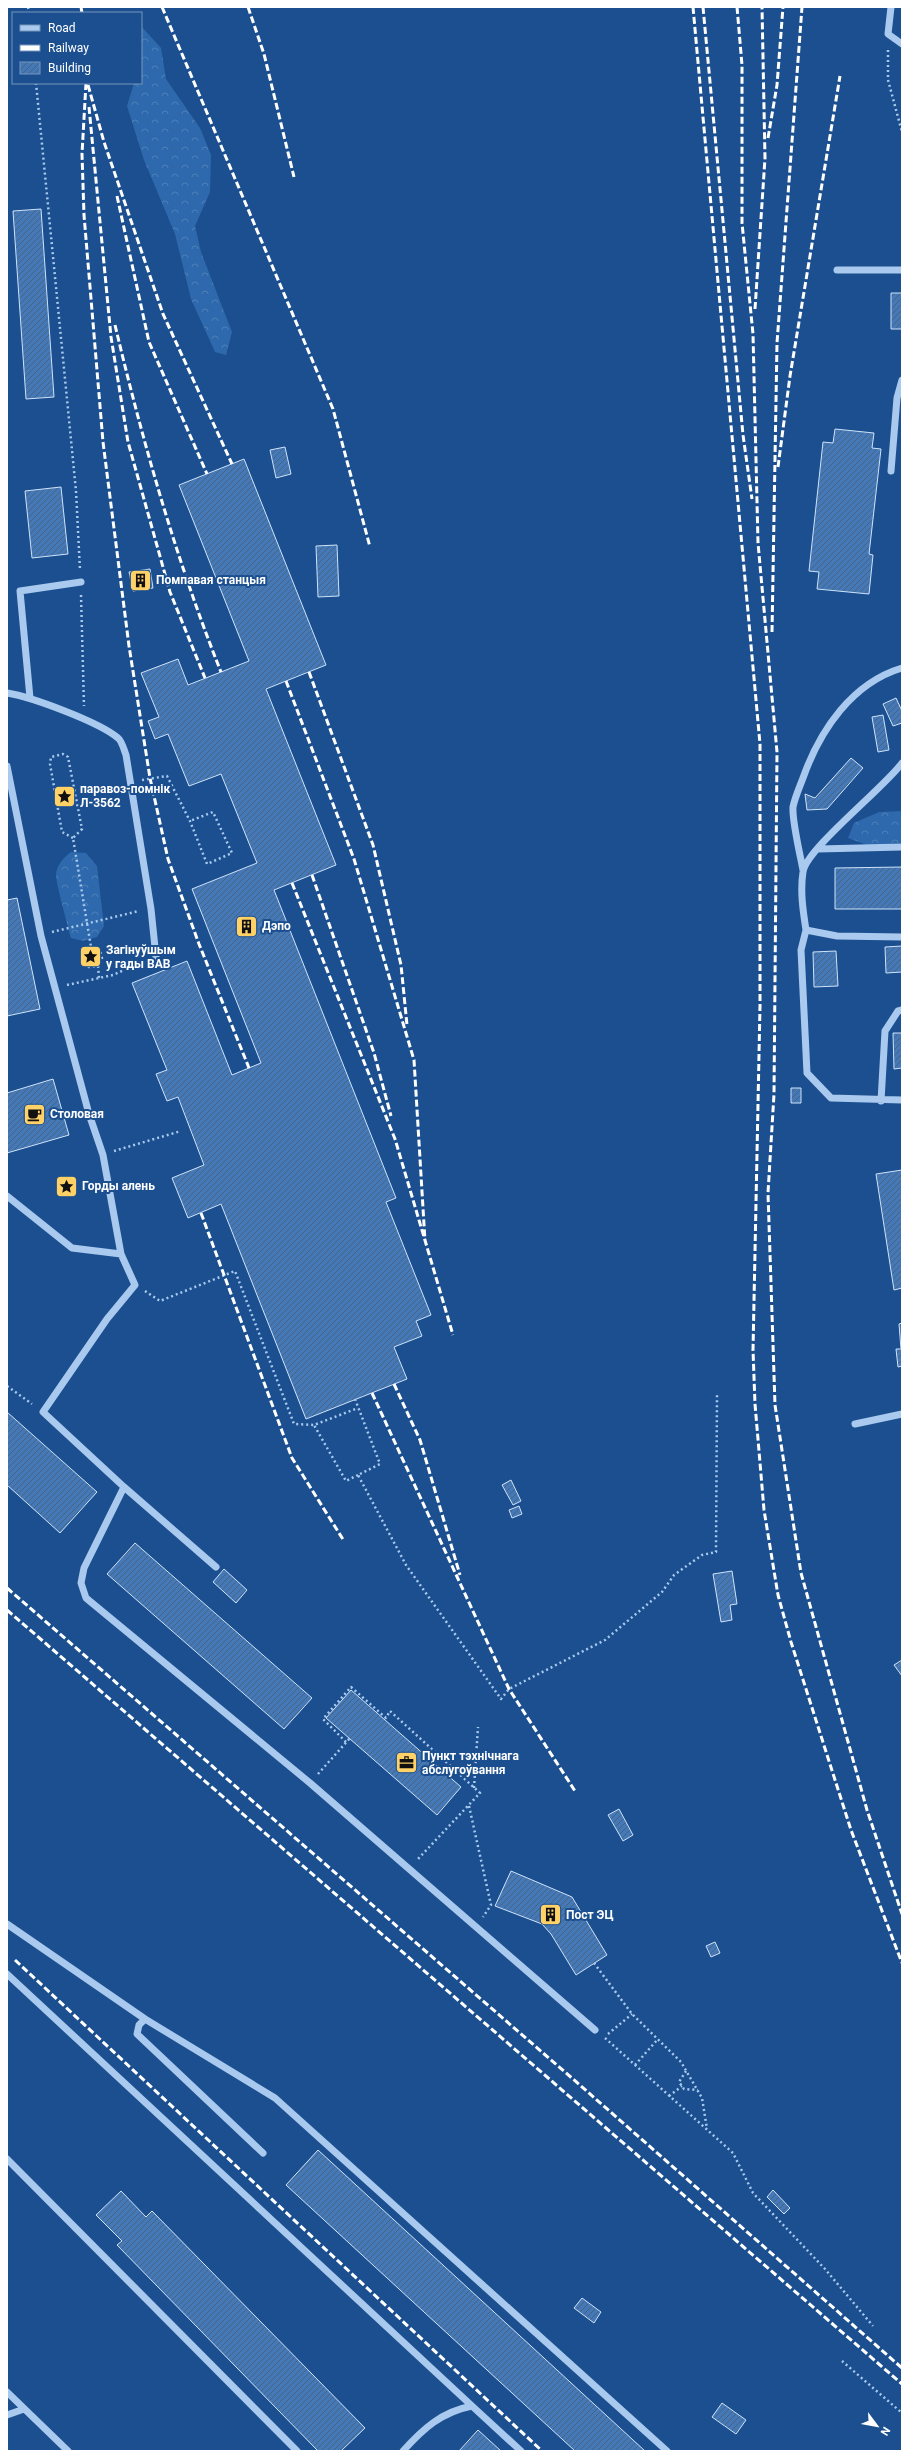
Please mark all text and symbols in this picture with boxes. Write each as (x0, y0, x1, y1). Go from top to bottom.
legend (12, 12, 142, 84)
text: Road (48, 21, 76, 35)
text: Railway (48, 41, 89, 55)
text: Building (48, 61, 91, 75)
building icon: Помпавая станцыя (128, 567, 154, 593)
place label: Помпавая станцыя (156, 573, 266, 587)
place label: паравоз-помнік Л-3562 (80, 782, 170, 810)
place icon: паравоз-помнік Л-3562 (52, 783, 78, 809)
building icon: Дэпо (234, 913, 260, 939)
place label: Дэпо (262, 919, 291, 933)
place label: Загінуўшым у гады ВАВ (106, 943, 176, 971)
place icon: Загінуўшым у гады ВАВ (78, 944, 104, 970)
cafe icon: Столовая (22, 1101, 48, 1127)
place label: Столовая (50, 1107, 104, 1121)
place icon: Горды алень (53, 1173, 79, 1199)
place label: Горды алень (82, 1179, 155, 1193)
place label: Пункт тэхнічнага абслугоўвання (422, 1749, 519, 1777)
office icon: Пункт тэхнічнага абслугоўвання (393, 1750, 419, 1776)
building icon: Пост ЭЦ (538, 1902, 564, 1928)
place label: Пост ЭЦ (566, 1908, 614, 1922)
north arrow (857, 2406, 897, 2446)
text: N (877, 2424, 893, 2438)

